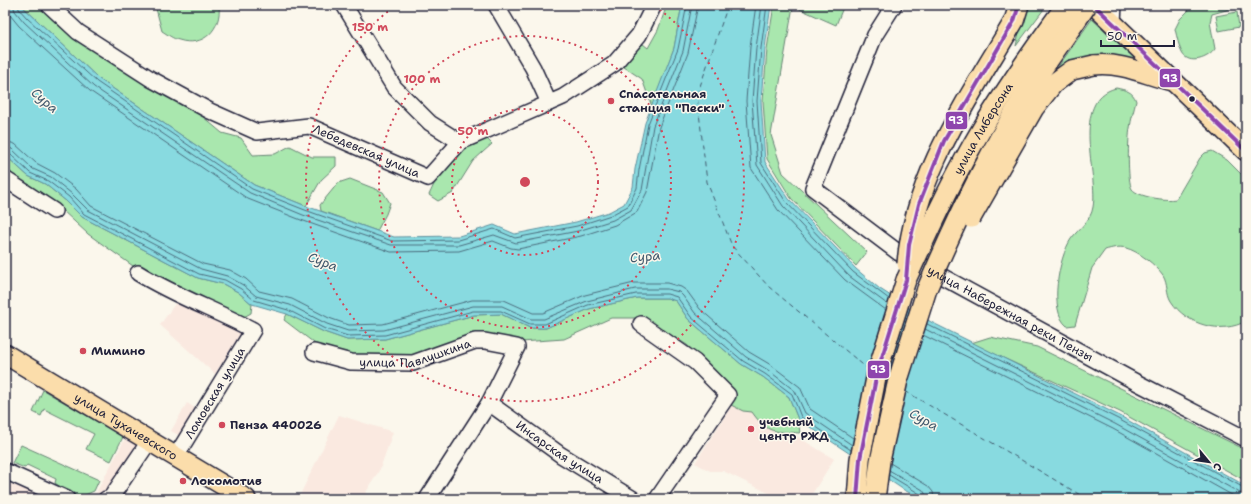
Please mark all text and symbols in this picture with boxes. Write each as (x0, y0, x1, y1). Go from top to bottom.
text: 150 m (352, 19, 388, 35)
scale bar (1101, 22, 1174, 48)
text: 50 m (1107, 28, 1137, 44)
line badge: 93 (1159, 68, 1181, 88)
text: 100 m (404, 71, 441, 87)
text: 93 (1162, 71, 1178, 86)
street label: улица Либерсона (950, 79, 1017, 177)
water label: Сура (28, 84, 62, 117)
place label: Спасательная станция "Пески" (619, 86, 725, 116)
unlabelled marker (1187, 94, 1197, 104)
marker: Спасательная станция "Пески" (606, 96, 616, 106)
line badge: 93 (945, 111, 968, 130)
text: 93 (948, 113, 964, 128)
street label: Лебедевская улица (310, 121, 423, 182)
text: 50 m (458, 123, 489, 139)
centre of rings (518, 175, 532, 189)
water label: Сура (629, 246, 661, 267)
water label: Сура (306, 248, 340, 275)
street label: улица Набережная реки Пензы (925, 262, 1096, 365)
street label: улица Павлушкина (359, 335, 474, 371)
place label: Мимино (91, 343, 145, 359)
street label: Ломовская улица (181, 344, 249, 442)
marker: Мимино (78, 346, 88, 356)
line badge: 93 (867, 360, 890, 379)
text: 93 (870, 362, 886, 377)
street label: улица Тухачевского (71, 389, 180, 464)
water label: Сура (906, 405, 941, 434)
place label: учебный центр РЖД (759, 414, 829, 444)
place label: Пенза 440026 (230, 417, 322, 433)
street label: Инсарская улица (513, 417, 607, 487)
marker: Пенза 440026 (217, 420, 227, 430)
marker: учебный центр РЖД (746, 424, 756, 434)
north arrow (1189, 442, 1229, 482)
text: С (1209, 460, 1226, 473)
place label: Локомотив (191, 473, 262, 489)
marker: Локомотив (178, 476, 188, 486)

